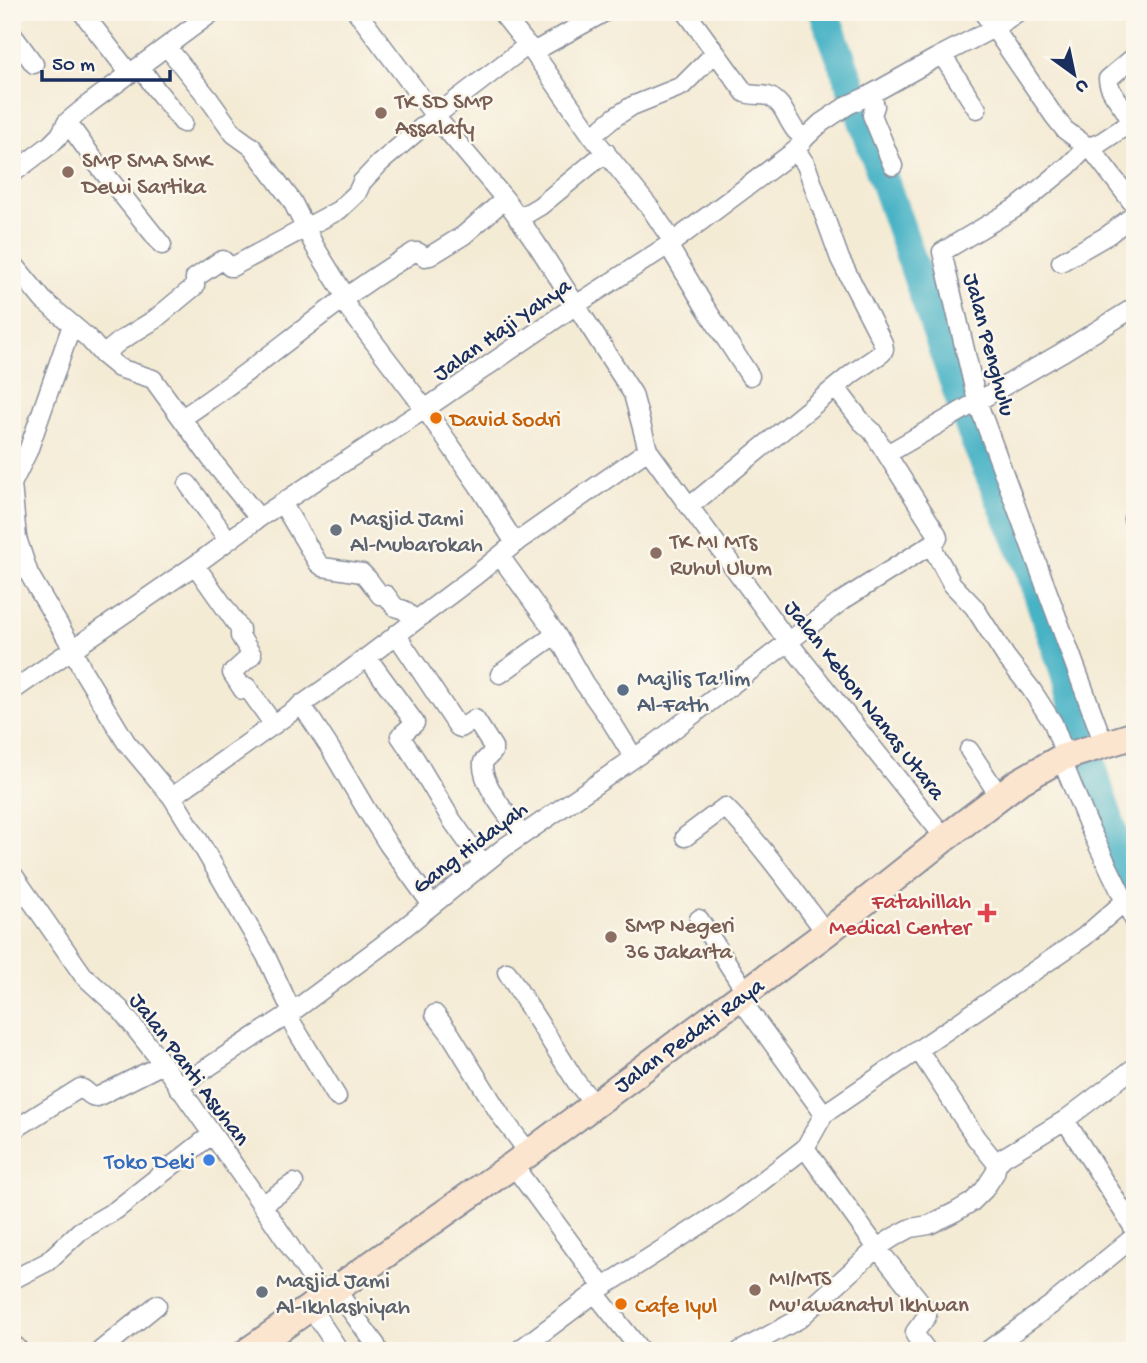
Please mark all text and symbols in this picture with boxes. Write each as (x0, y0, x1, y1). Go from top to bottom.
scale bar (42, 38, 170, 82)
north arrow (1038, 38, 1108, 108)
text: 50 m (52, 54, 95, 79)
text: U (1070, 73, 1092, 98)
place label: TK SD SMP Assalafy (393, 90, 493, 143)
marker: TK SD SMP Assalafy (373, 105, 389, 121)
place label: SMP SMA SMK Dewi Sartika (80, 149, 214, 202)
marker: SMP SMA SMK Dewi Sartika (60, 164, 76, 180)
street label: Jalan Penghulu (956, 271, 1020, 419)
street label: Jalan Haji Yahya (429, 273, 578, 388)
place label: David Sodri (448, 408, 561, 435)
marker: David Sodri (428, 410, 444, 426)
place label: Masjid Jami Al-Mubarokah (350, 507, 483, 560)
marker: Masjid Jami Al-Mubarokah (328, 522, 344, 538)
place label: TK MI MTs Ruhul Ulum (668, 530, 772, 583)
marker: TK MI MTs Ruhul Ulum (648, 545, 664, 561)
street label: Jalan Kebon Nanas Utara (777, 596, 950, 807)
place label: Majlis Ta'lim Al-Fath (637, 667, 750, 720)
marker: Majlis Ta'lim Al-Fath (615, 682, 631, 698)
street label: Gang Hidayah (408, 797, 534, 901)
place label: Fatahillah Medical Center (829, 890, 973, 943)
marker: Fatahillah Medical Center (977, 903, 997, 923)
place label: SMP Negeri 36 Jakarta (624, 914, 735, 967)
marker: SMP Negeri 36 Jakarta (603, 929, 619, 945)
street label: Jalan Pedati Raya (610, 973, 771, 1100)
street label: Jalan Panti Asuhan (122, 988, 254, 1152)
place label: Toko Deki (102, 1150, 195, 1177)
marker: Toko Deki (201, 1152, 217, 1168)
place label: MI/MTS Mu'awanatul Ikhwan (769, 1267, 969, 1320)
place label: Masjid Jami Al-Ikhlashiyah (276, 1269, 410, 1322)
marker: MI/MTS Mu'awanatul Ikhwan (747, 1282, 763, 1298)
marker: Masjid Jami Al-Ikhlashiyah (254, 1284, 270, 1300)
place label: Cafe Iyul (635, 1294, 717, 1321)
marker: Cafe Iyul (613, 1296, 629, 1312)

